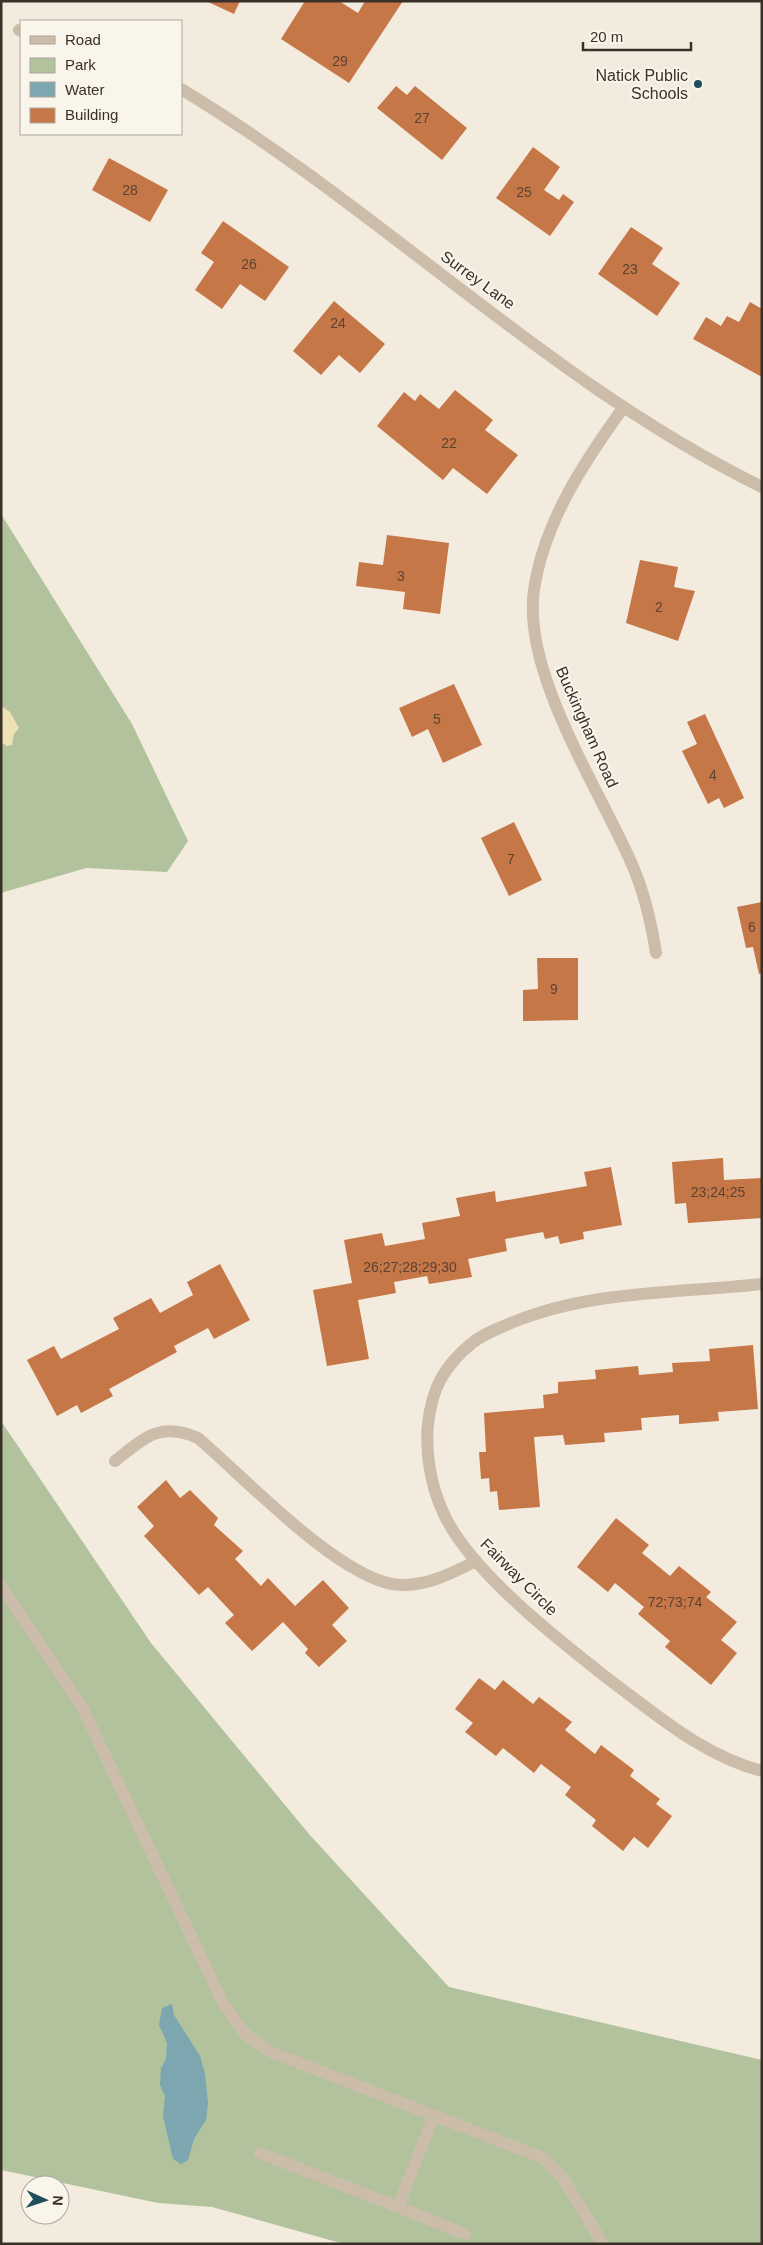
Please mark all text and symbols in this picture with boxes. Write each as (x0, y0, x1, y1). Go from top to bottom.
legend (20, 20, 182, 135)
scale bar (583, 20, 690, 52)
text: 20 m (590, 28, 623, 45)
text: Road (65, 31, 101, 48)
house number: 29 (332, 53, 348, 69)
text: Park (65, 56, 96, 73)
place label: Natick Public Schools (596, 67, 688, 102)
marker: Natick Public Schools (692, 78, 704, 90)
text: Water (65, 81, 104, 98)
text: Building (65, 106, 118, 123)
house number: 27 (414, 110, 430, 126)
house number: 28 (122, 182, 138, 198)
house number: 25 (516, 184, 532, 200)
street label: Surrey Lane (438, 248, 518, 313)
house number: 26 (241, 256, 257, 272)
house number: 23 (622, 261, 638, 277)
house number: 24 (330, 315, 346, 331)
house number: 22 (441, 435, 457, 451)
house number: 3 (397, 568, 405, 584)
house number: 2 (655, 599, 663, 615)
street label: Buckingham Road (553, 664, 621, 790)
house number: 5 (433, 711, 441, 727)
house number: 4 (709, 767, 717, 783)
house number: 7 (507, 851, 515, 867)
house number: 6 (748, 919, 756, 935)
house number: 9 (550, 981, 558, 997)
house number: 23;24;25 (691, 1184, 745, 1200)
house number: 26;27;28;29;30 (363, 1259, 457, 1275)
street label: Fairway Circle (477, 1535, 561, 1619)
house number: 72;73;74 (648, 1594, 702, 1610)
north arrow (20, 2175, 70, 2225)
text: N (50, 2195, 66, 2206)

